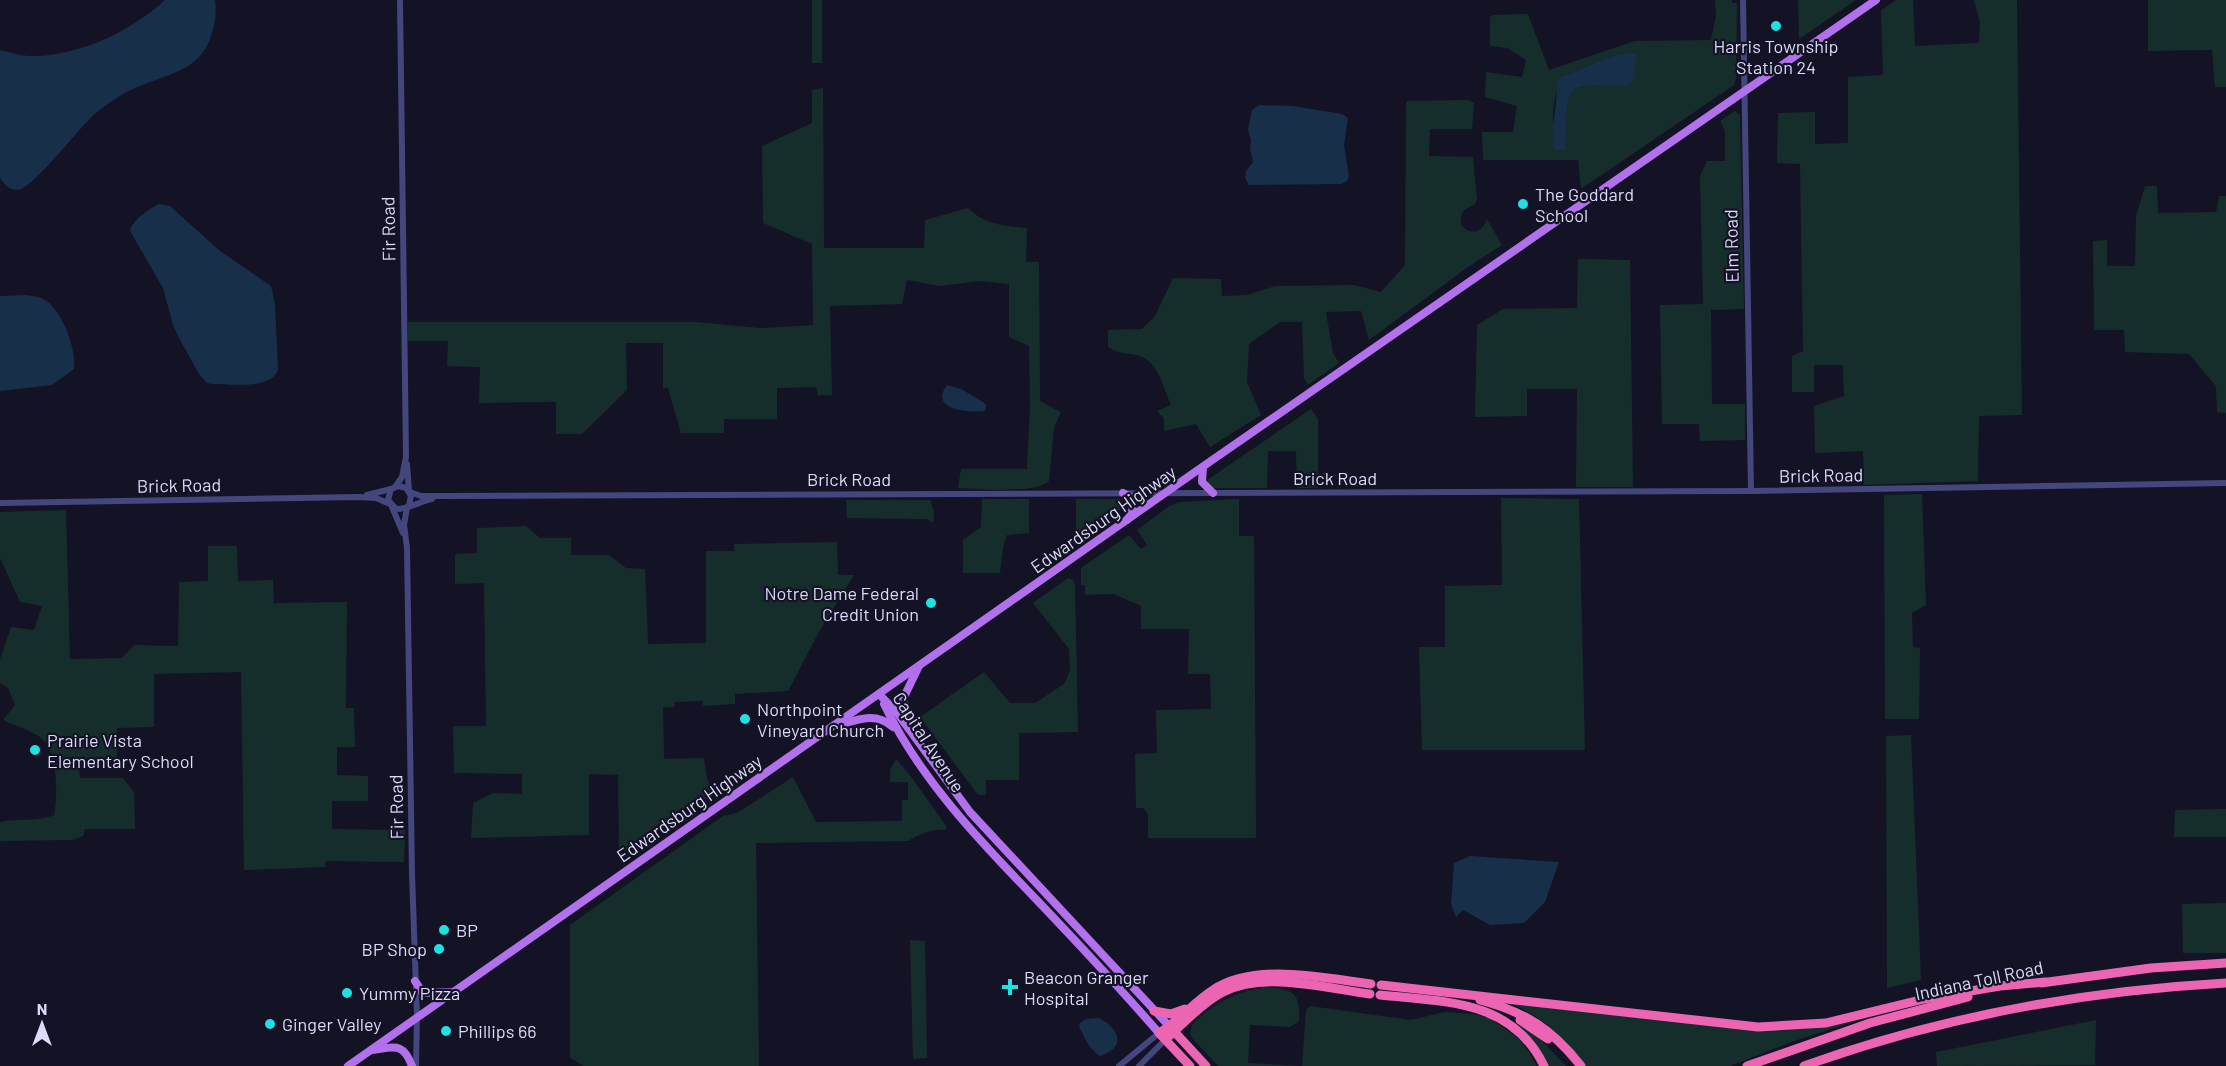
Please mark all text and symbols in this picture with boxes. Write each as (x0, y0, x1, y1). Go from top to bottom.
marker: Harris Township Station 24 (1769, 19, 1783, 33)
place label: Harris Township Station 24 (1714, 35, 1838, 78)
place label: The Goddard School (1535, 183, 1634, 226)
street label: Fir Road (376, 196, 400, 262)
marker: The Goddard School (1516, 197, 1530, 211)
street label: Elm Road (1719, 209, 1743, 283)
street label: Edwardsburg Highway (1026, 461, 1180, 577)
street label: Brick Road (1779, 463, 1863, 487)
street label: Brick Road (1293, 467, 1377, 489)
street label: Brick Road (807, 468, 891, 490)
street label: Brick Road (137, 473, 221, 497)
place label: Notre Dame Federal Credit Union (764, 582, 919, 625)
marker: Notre Dame Federal Credit Union (924, 596, 938, 610)
street label: Capital Avenue (888, 688, 970, 796)
place label: Northpoint Vineyard Church (757, 698, 884, 741)
marker: Northpoint Vineyard Church (738, 712, 752, 726)
place label: Prairie Vista Elementary School (47, 729, 194, 772)
marker: Prairie Vista Elementary School (28, 743, 42, 757)
street label: Edwardsburg Highway (612, 750, 766, 866)
street label: Fir Road (384, 774, 408, 840)
place label: BP (456, 919, 478, 941)
marker: BP (437, 923, 451, 937)
place label: BP Shop (362, 938, 427, 960)
marker: BP Shop (432, 942, 446, 956)
street label: Indiana Toll Road (1913, 956, 2045, 1004)
place label: Beacon Granger Hospital (1024, 966, 1149, 1009)
marker: Beacon Granger Hospital (1001, 978, 1019, 996)
place label: Yummy Pizza (359, 982, 460, 1004)
marker: Yummy Pizza (340, 986, 354, 1000)
north arrow (12, 994, 72, 1054)
text: N (37, 999, 47, 1018)
place label: Ginger Valley (282, 1013, 382, 1035)
marker: Ginger Valley (263, 1017, 277, 1031)
place label: Phillips 66 (458, 1020, 537, 1042)
marker: Phillips 66 (439, 1024, 453, 1038)

